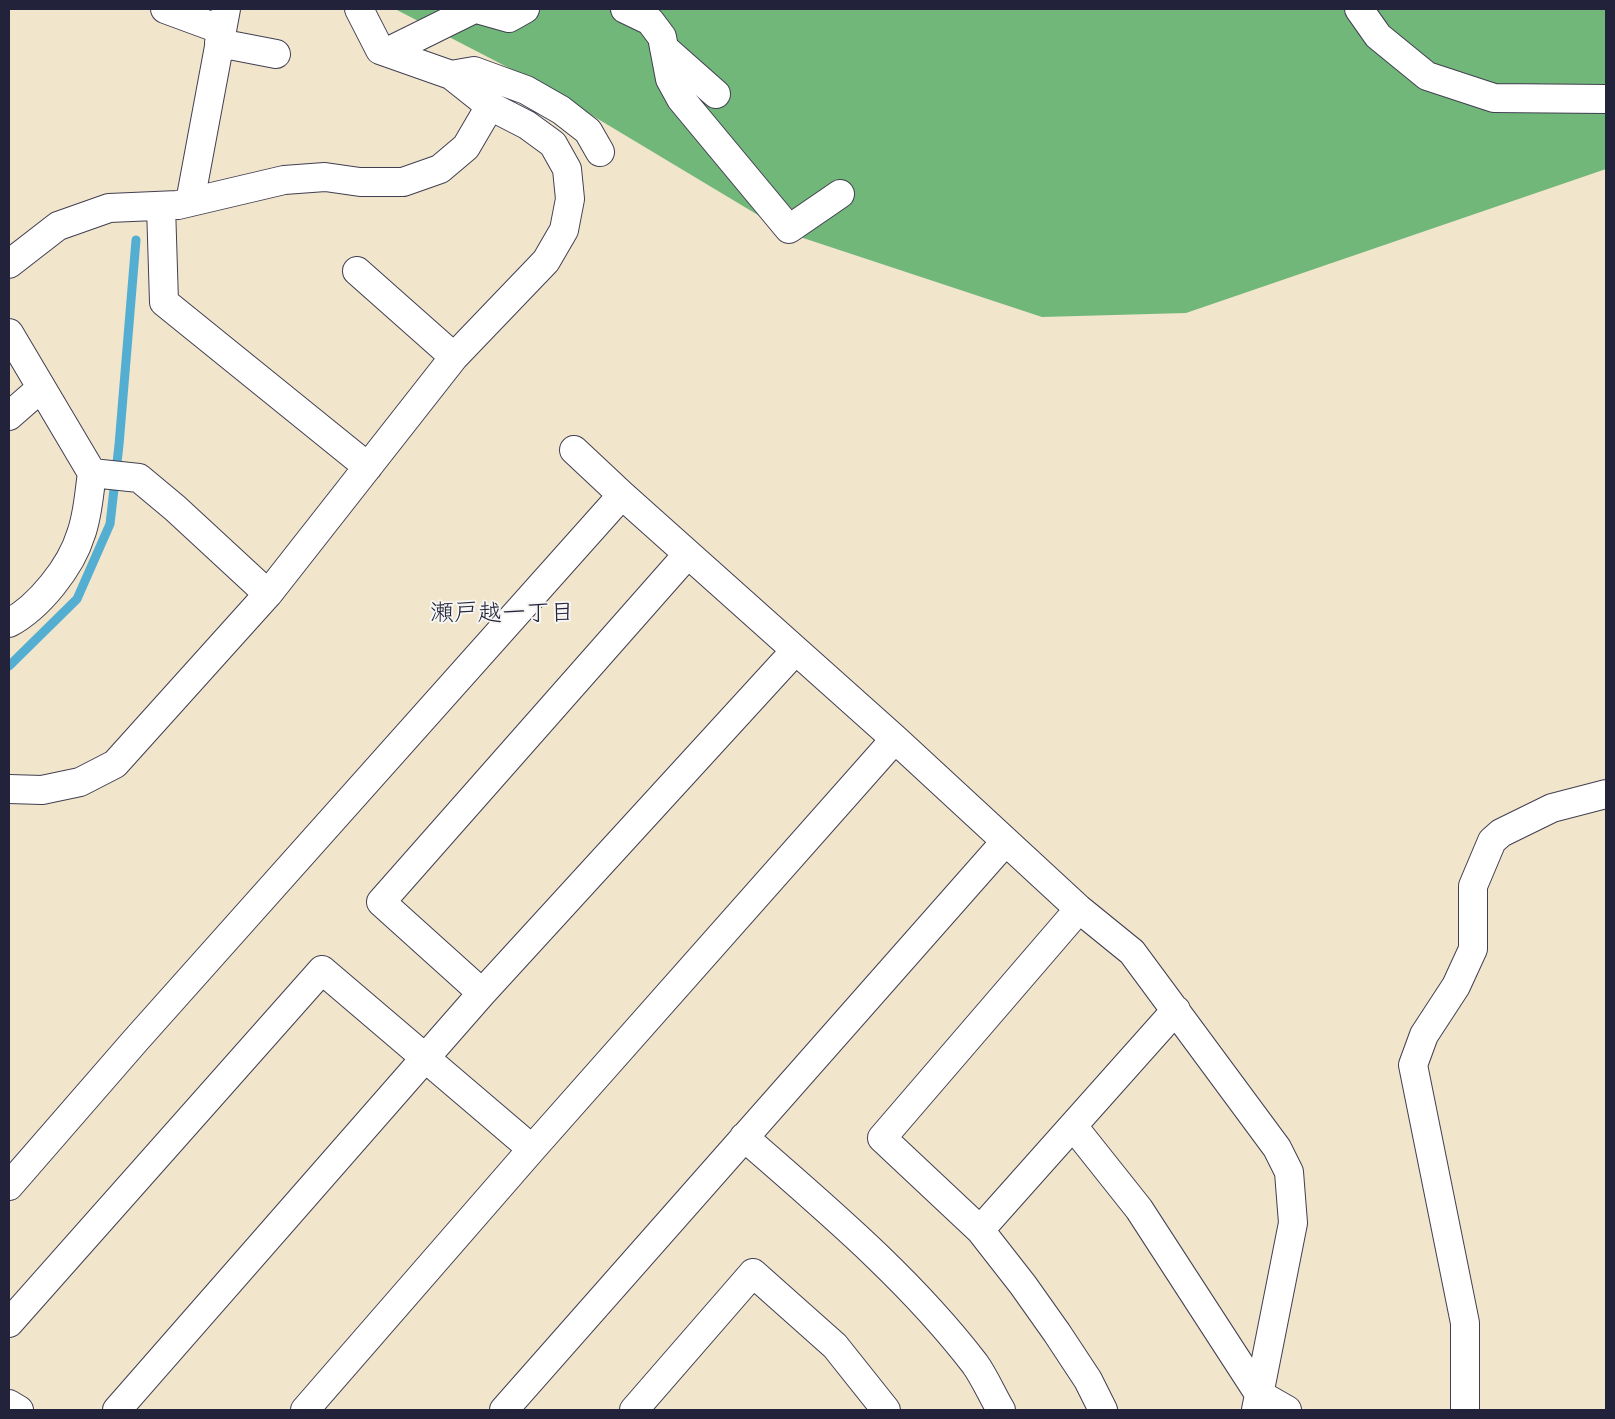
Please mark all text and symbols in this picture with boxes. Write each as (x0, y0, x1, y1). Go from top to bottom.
district label: 瀬戸越一丁目 (430, 602, 574, 630)

